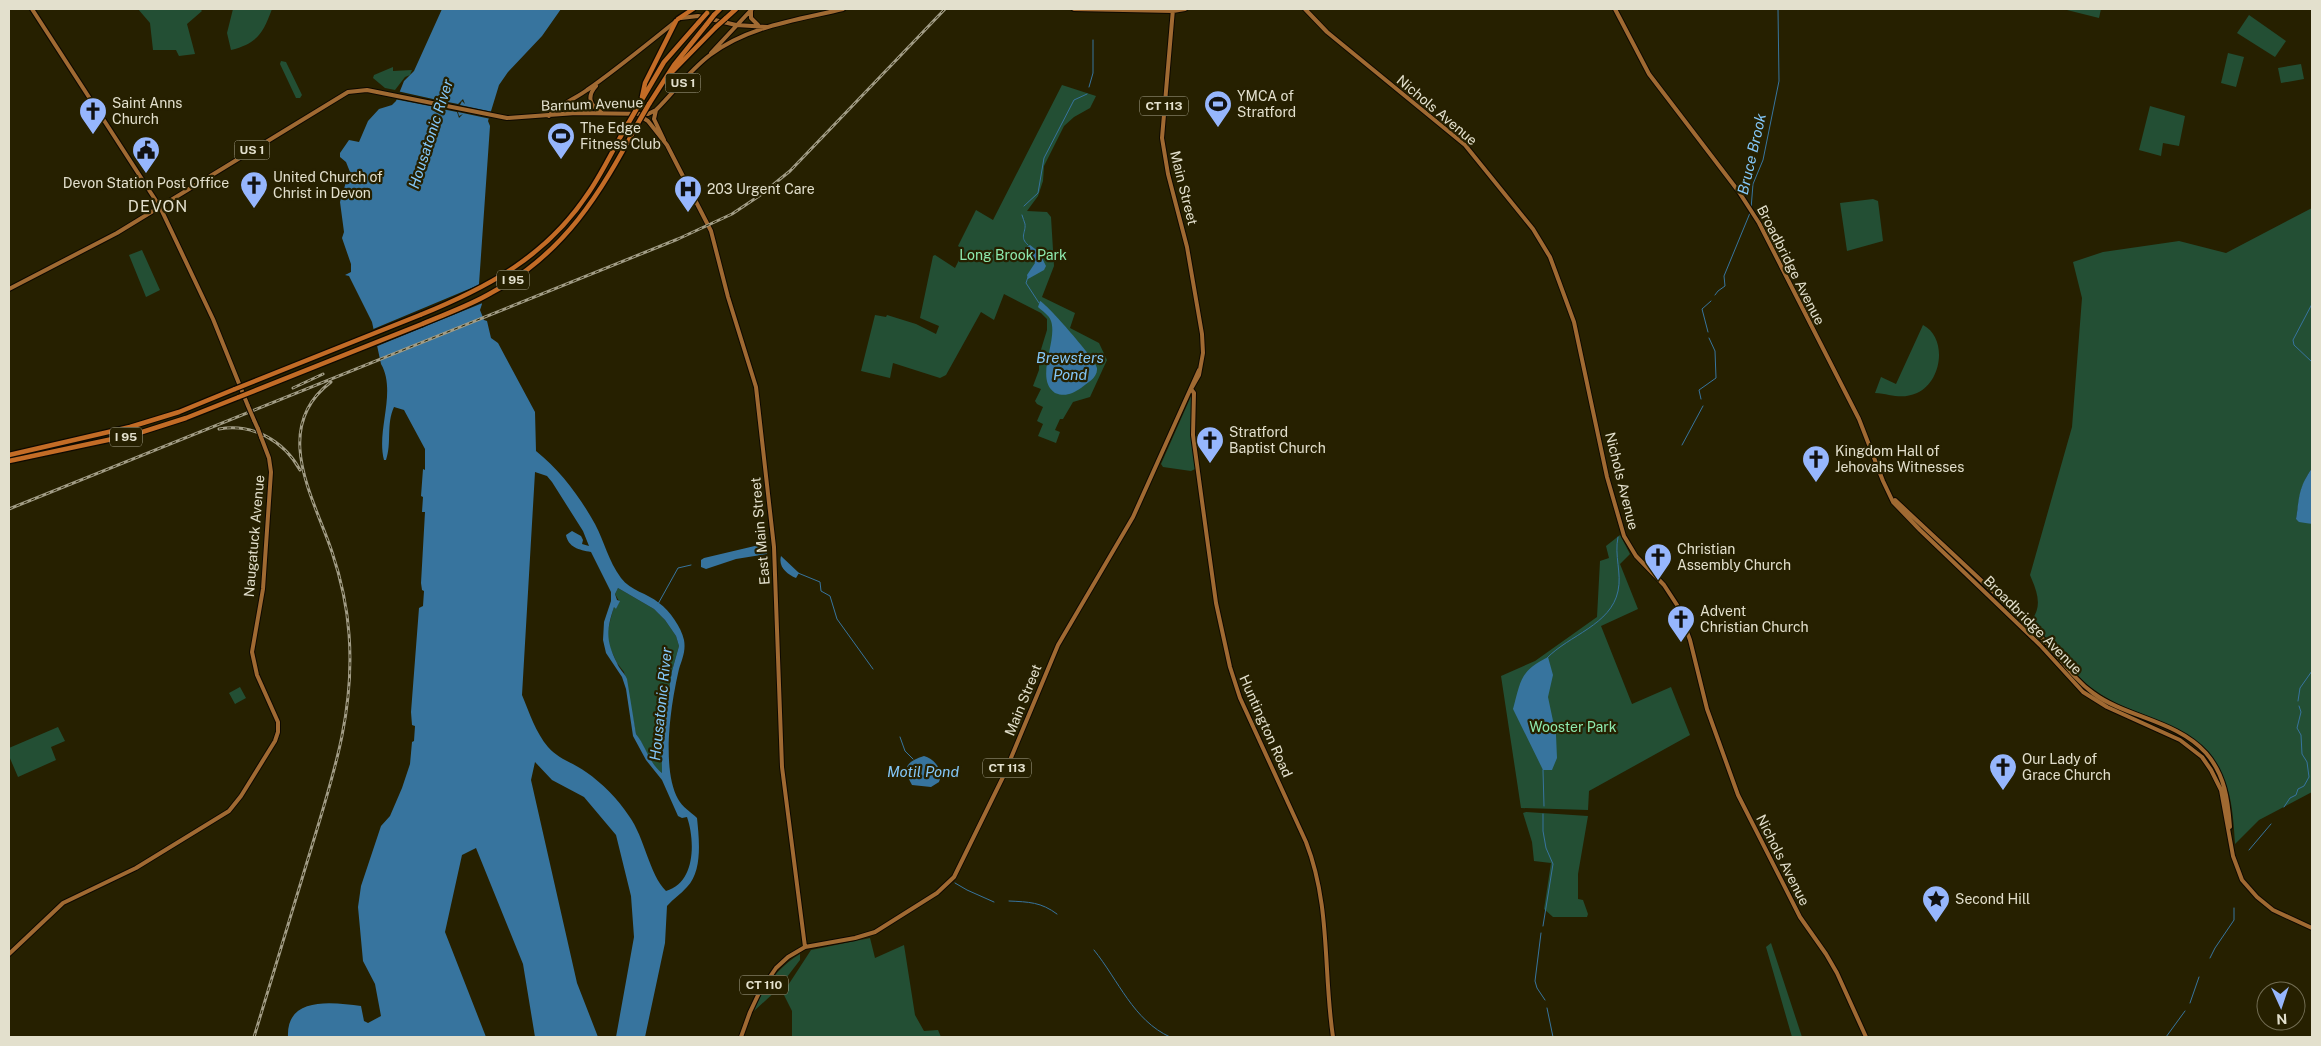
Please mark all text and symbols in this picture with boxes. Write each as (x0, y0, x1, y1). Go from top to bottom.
street label: Nichols Avenue (1394, 72, 1481, 148)
road number: US 1 (666, 74, 700, 92)
water label: Housatonic River (405, 77, 456, 191)
place label: YMCA of Stratford (1237, 88, 1296, 120)
sports icon: YMCA of Stratford (1203, 89, 1233, 128)
street label: Barnum Avenue (541, 94, 644, 114)
place label: Saint Anns Church (112, 95, 182, 127)
church icon: Saint Anns Church (78, 96, 108, 135)
road number: CT 113 (1140, 96, 1188, 115)
water label: Bruce Brook (1734, 111, 1769, 196)
place label: The Edge Fitness Club (580, 120, 661, 152)
sports icon: The Edge Fitness Club (546, 121, 576, 160)
public building icon: Devon Station Post Office (131, 135, 161, 174)
road number: US 1 (234, 140, 270, 160)
street label: Main Street (1167, 149, 1201, 227)
place label: United Church of Christ in Devon (273, 169, 383, 201)
church icon: United Church of Christ in Devon (239, 170, 269, 209)
hospital icon: 203 Urgent Care (673, 174, 703, 213)
place label: Devon Station Post Office (63, 175, 229, 191)
place label: 203 Urgent Care (707, 181, 815, 197)
district label: DEVON (128, 197, 188, 216)
street label: Broadbridge Avenue (1754, 202, 1828, 328)
park label: Long Brook Park (959, 247, 1067, 263)
road number: I 95 (497, 270, 529, 290)
water label: Brewsters Pond (1036, 349, 1104, 383)
place label: Stratford Baptist Church (1229, 424, 1326, 456)
church icon: Stratford Baptist Church (1195, 425, 1225, 464)
road number: I 95 (110, 428, 142, 447)
street label: Nichols Avenue (1602, 431, 1642, 532)
place label: Kingdom Hall of Jehovahs Witnesses (1835, 443, 1964, 475)
church icon: Kingdom Hall of Jehovahs Witnesses (1801, 444, 1831, 483)
street label: Naugatuck Avenue (241, 474, 267, 598)
street label: East Main Street (747, 476, 773, 586)
place label: Christian Assembly Church (1677, 541, 1791, 573)
church icon: Christian Assembly Church (1643, 542, 1673, 581)
street label: Broadbridge Avenue (1981, 573, 2085, 677)
place label: Advent Christian Church (1700, 603, 1809, 635)
church icon: Advent Christian Church (1666, 604, 1696, 643)
water label: Housatonic River (646, 646, 675, 761)
street label: Main Street (1001, 662, 1045, 738)
street label: Huntington Road (1236, 672, 1296, 780)
park label: Wooster Park (1529, 719, 1617, 735)
place label: Our Lady of Grace Church (2022, 751, 2111, 783)
church icon: Our Lady of Grace Church (1988, 752, 2018, 791)
road number: CT 113 (983, 758, 1031, 778)
water label: Motil Pond (887, 763, 959, 780)
street label: Nichols Avenue (1753, 812, 1813, 908)
place icon: Second Hill (1921, 884, 1951, 923)
place label: Second Hill (1955, 891, 2030, 907)
road number: CT 110 (740, 976, 788, 994)
north arrow (2256, 981, 2306, 1031)
text: N (2276, 1011, 2288, 1027)

